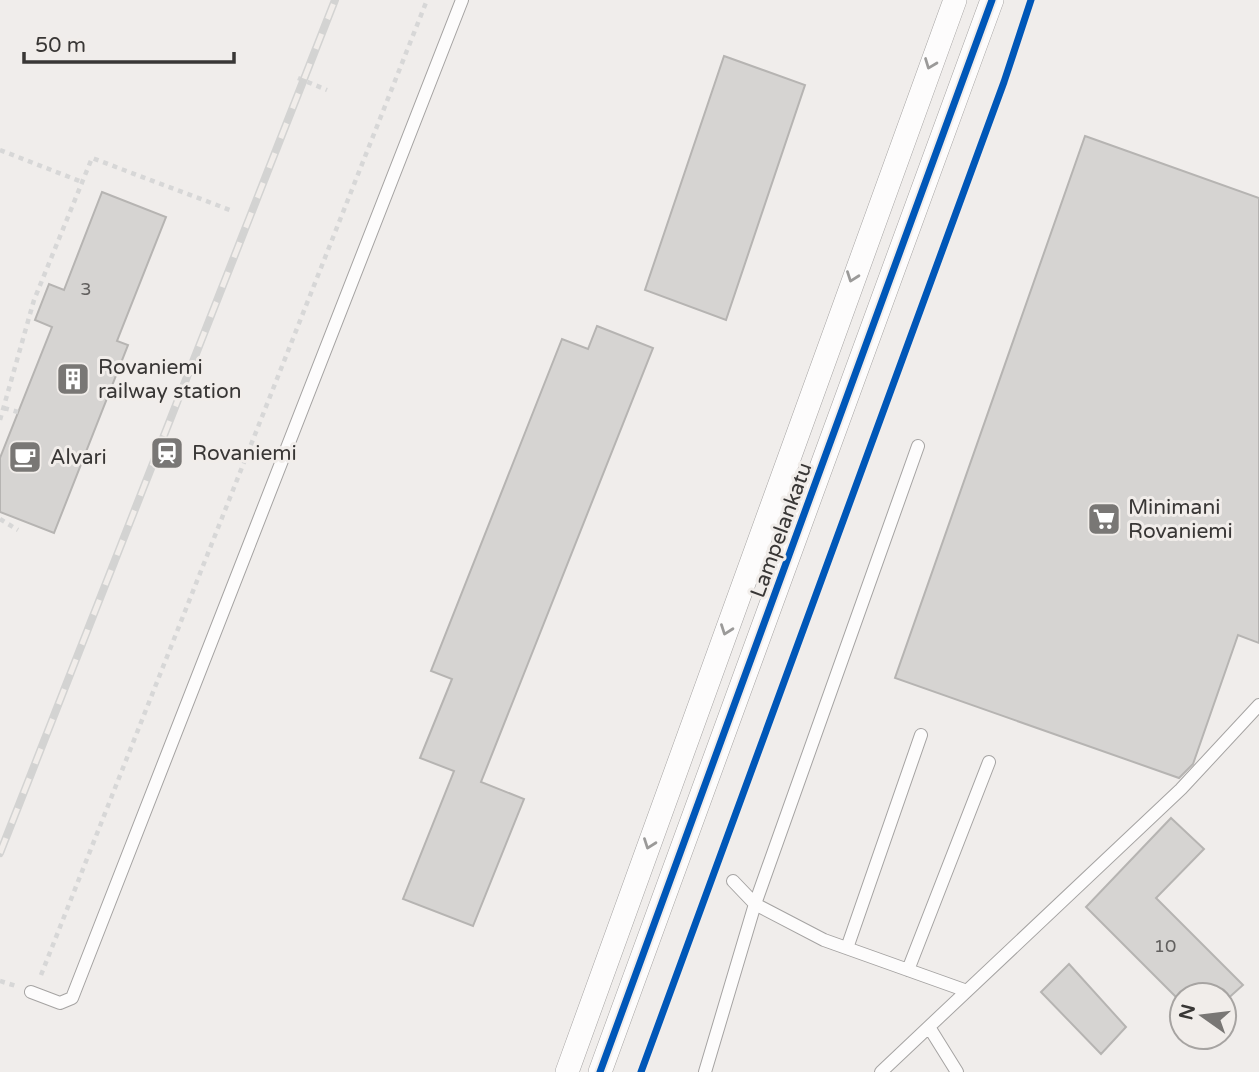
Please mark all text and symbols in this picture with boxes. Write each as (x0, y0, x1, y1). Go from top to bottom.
scale bar (24, 21, 234, 65)
text: 50 m (35, 33, 86, 58)
one-way arrow (925, 57, 939, 69)
one-way arrow (847, 271, 861, 283)
house number: 3 (80, 278, 92, 300)
place label: Rovaniemi railway station (98, 355, 242, 404)
building icon: Rovaniemi railway station (54, 360, 92, 398)
station icon: Rovaniemi (148, 434, 186, 472)
cafe icon: Alvari (6, 438, 44, 476)
place label: Rovaniemi (192, 441, 297, 466)
place label: Alvari (50, 445, 107, 470)
street label: Lampelankatu (745, 459, 817, 601)
place label: Minimani Rovaniemi (1128, 495, 1233, 544)
supermarket icon: Minimani Rovaniemi (1085, 500, 1123, 538)
one-way arrow (720, 623, 734, 635)
one-way arrow (643, 837, 657, 849)
house number: 10 (1154, 935, 1176, 957)
north arrow (1168, 981, 1238, 1051)
text: N (1175, 1002, 1200, 1022)

